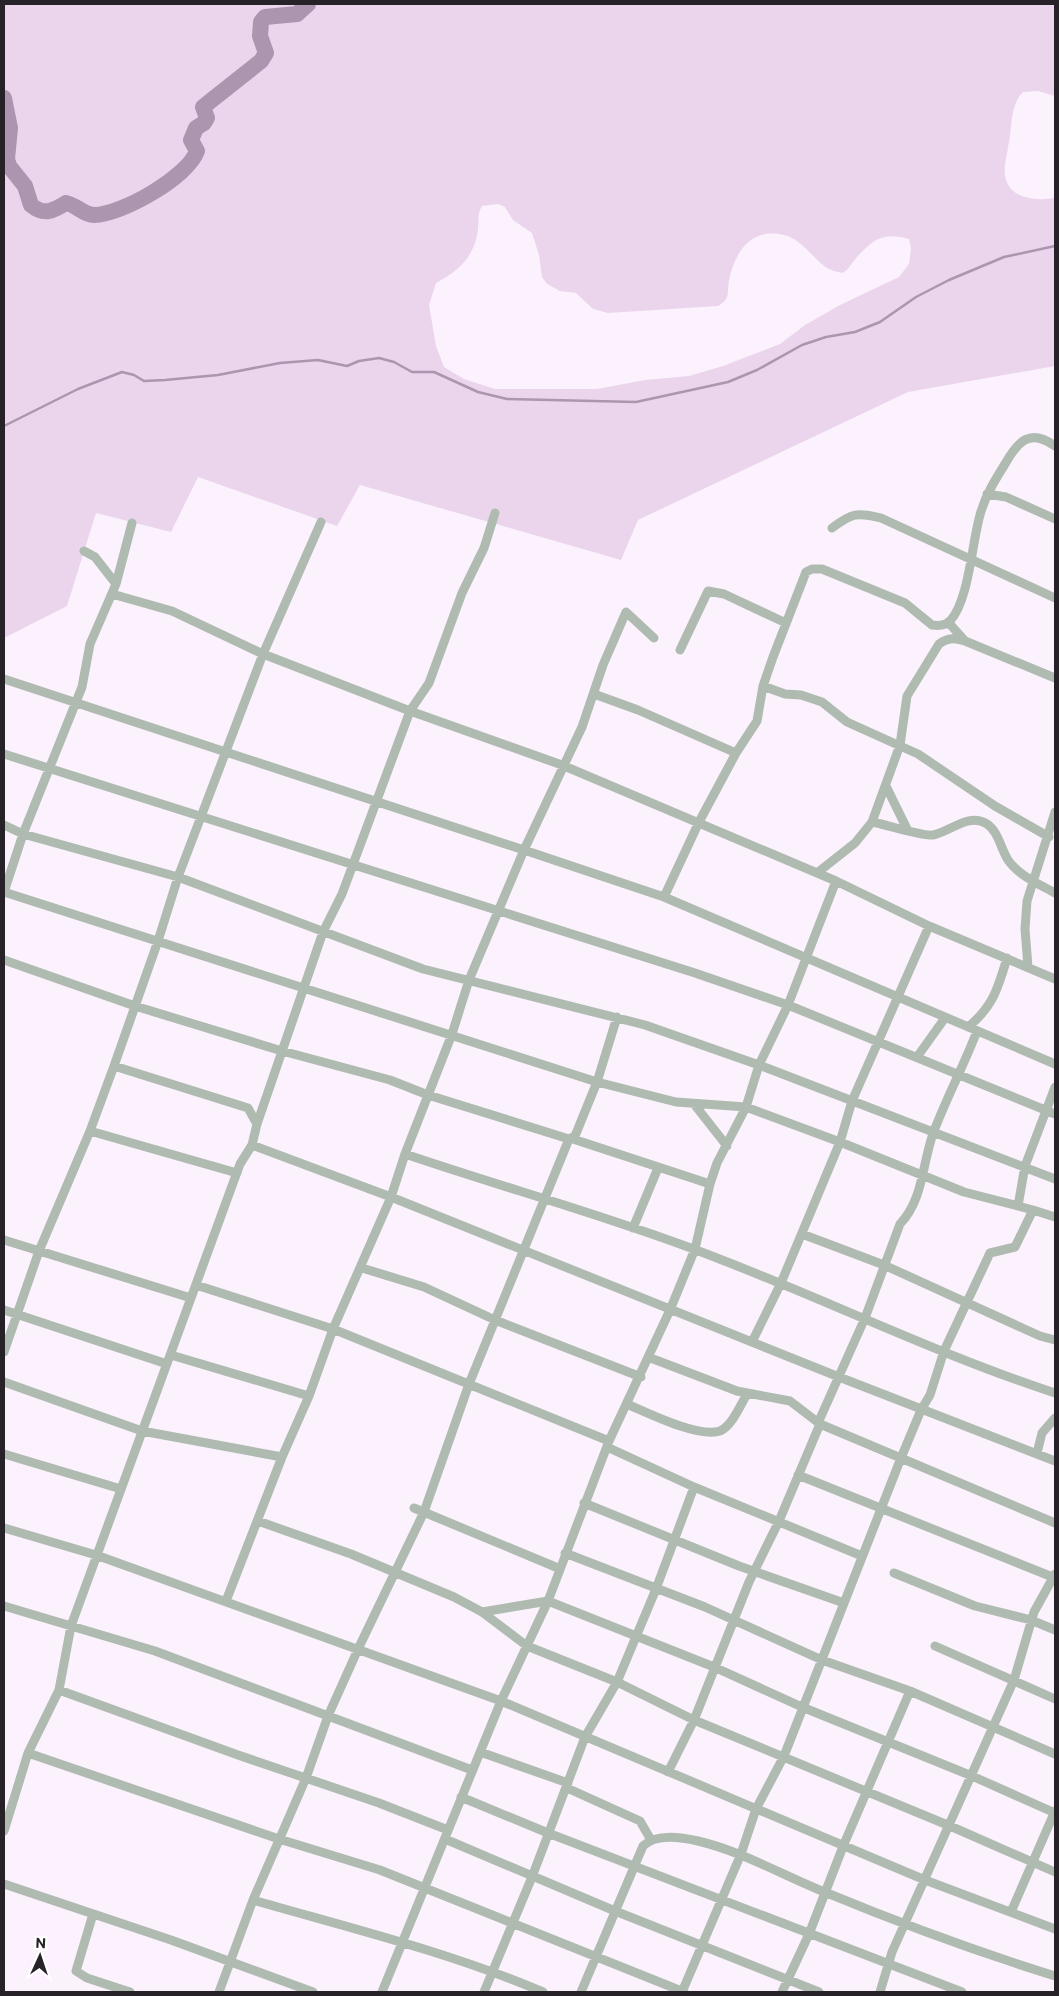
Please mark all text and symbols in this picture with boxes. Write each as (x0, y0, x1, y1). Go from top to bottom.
north arrow (15, 1931, 65, 1981)
text: N (35, 1934, 46, 1951)

